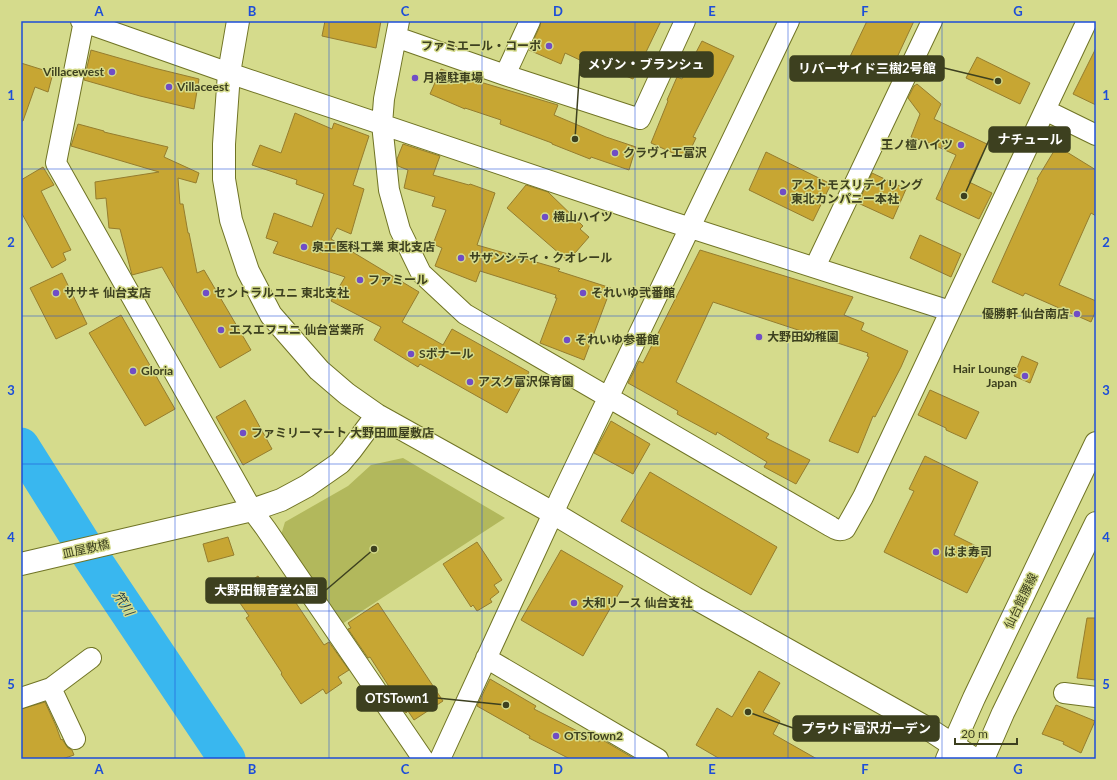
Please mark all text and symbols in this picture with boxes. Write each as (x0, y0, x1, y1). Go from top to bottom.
text: A (93, 3, 104, 19)
text: B (248, 3, 257, 19)
text: C (401, 3, 410, 19)
text: D (553, 3, 563, 19)
text: E (708, 3, 716, 19)
text: F (861, 3, 869, 19)
text: G (1013, 3, 1023, 19)
place label: ファミエール・コーポ (421, 38, 541, 53)
marker: ファミエール・コーポ (544, 41, 554, 51)
callout: メゾン・ブランシュ (580, 52, 713, 77)
text: メゾン・ブランシュ (587, 56, 705, 72)
callout: リバーサイド三樹2号館 (790, 56, 944, 81)
text: リバーサイド三樹2号館 (798, 60, 936, 76)
place label: Villacewest (42, 64, 105, 79)
marker: Villacewest (107, 67, 117, 77)
place label: 月極駐車場 (423, 70, 483, 85)
marker: 月極駐車場 (410, 73, 420, 83)
place label: Villaceest (176, 79, 229, 94)
marker: Villaceest (164, 82, 174, 92)
text: 1 (7, 87, 15, 103)
text: 1 (1102, 87, 1110, 103)
callout: ナチュール (989, 127, 1070, 152)
text: ナチュール (997, 131, 1063, 147)
place label: 王ノ檀ハイツ (881, 137, 953, 152)
marker: 王ノ檀ハイツ (956, 140, 966, 150)
place label: クラヴィエ富沢 (623, 145, 707, 160)
marker: クラヴィエ富沢 (610, 148, 620, 158)
place label: アストモスリテイリング 東北カンパニー本社 (791, 177, 923, 206)
marker: アストモスリテイリング 東北カンパニー本社 (778, 187, 788, 197)
place label: 横山ハイツ (553, 209, 613, 224)
marker: 横山ハイツ (540, 212, 550, 222)
text: 2 (7, 234, 15, 250)
text: 2 (1102, 234, 1110, 250)
place label: 泉工医科工業 東北支店 (312, 239, 435, 254)
marker: 泉工医科工業 東北支店 (299, 242, 309, 252)
place label: サザンシティ・クオレール (469, 250, 612, 265)
marker: サザンシティ・クオレール (456, 253, 466, 263)
place label: ファミール (368, 272, 428, 287)
marker: ファミール (355, 275, 365, 285)
place label: ササキ 仙台支店 (64, 285, 151, 300)
place label: セントラルユニ 東北支社 (214, 285, 349, 300)
place label: それいゆ弐番館 (591, 285, 675, 300)
marker: ササキ 仙台支店 (51, 288, 61, 298)
marker: セントラルユニ 東北支社 (201, 288, 211, 298)
marker: それいゆ弐番館 (578, 288, 588, 298)
place label: 優勝軒 仙台南店 (982, 306, 1069, 321)
marker: 優勝軒 仙台南店 (1072, 309, 1082, 319)
place label: エスエフユニ 仙台営業所 (229, 322, 364, 337)
marker: エスエフユニ 仙台営業所 (216, 325, 226, 335)
place label: 大野田幼稚園 (767, 329, 839, 344)
place label: それいゆ参番館 (575, 332, 659, 347)
marker: 大野田幼稚園 (754, 332, 764, 342)
marker: それいゆ参番館 (562, 335, 572, 345)
place label: Sボナール (419, 346, 474, 361)
marker: Sボナール (406, 349, 416, 359)
place label: Hair Lounge Japan (953, 361, 1018, 390)
place label: Gloria (141, 363, 173, 378)
marker: Gloria (128, 366, 138, 376)
marker: Hair Lounge Japan (1020, 371, 1030, 381)
place label: アスク富沢保育園 (478, 374, 574, 389)
marker: アスク富沢保育園 (465, 377, 475, 387)
text: 3 (7, 382, 15, 398)
text: 3 (1102, 382, 1110, 398)
place label: ファミリーマート 大野田皿屋敷店 (251, 425, 434, 440)
marker: ファミリーマート 大野田皿屋敷店 (238, 428, 248, 438)
text: 4 (7, 529, 15, 545)
text: 4 (1102, 529, 1110, 545)
street label: 皿屋敷橋 (61, 536, 111, 561)
place label: はま寿司 (944, 544, 992, 559)
marker: はま寿司 (931, 547, 941, 557)
street label: 仙台館腰線 (1001, 571, 1040, 631)
callout: 大野田観音堂公園 (206, 578, 326, 603)
text: 大野田観音堂公園 (214, 582, 318, 598)
water label: 笊川 (110, 588, 139, 620)
place label: 大和リース 仙台支社 (582, 595, 692, 610)
marker: 大和リース 仙台支社 (569, 598, 579, 608)
text: 5 (7, 676, 15, 692)
text: 5 (1102, 676, 1110, 692)
callout: OTSTown1 (357, 686, 437, 711)
text: OTSTown1 (365, 690, 429, 706)
callout: プラウド富沢ガーデン (793, 716, 939, 741)
text: プラウド富沢ガーデン (801, 720, 931, 736)
scale bar (955, 720, 1017, 746)
text: 20 m (961, 726, 988, 741)
place label: OTSTown2 (564, 728, 623, 743)
marker: OTSTown2 (551, 731, 561, 741)
text: A (93, 761, 104, 777)
text: B (248, 761, 257, 777)
text: C (401, 761, 410, 777)
text: D (553, 761, 563, 777)
text: E (708, 761, 716, 777)
text: F (861, 761, 869, 777)
text: G (1013, 761, 1023, 777)

